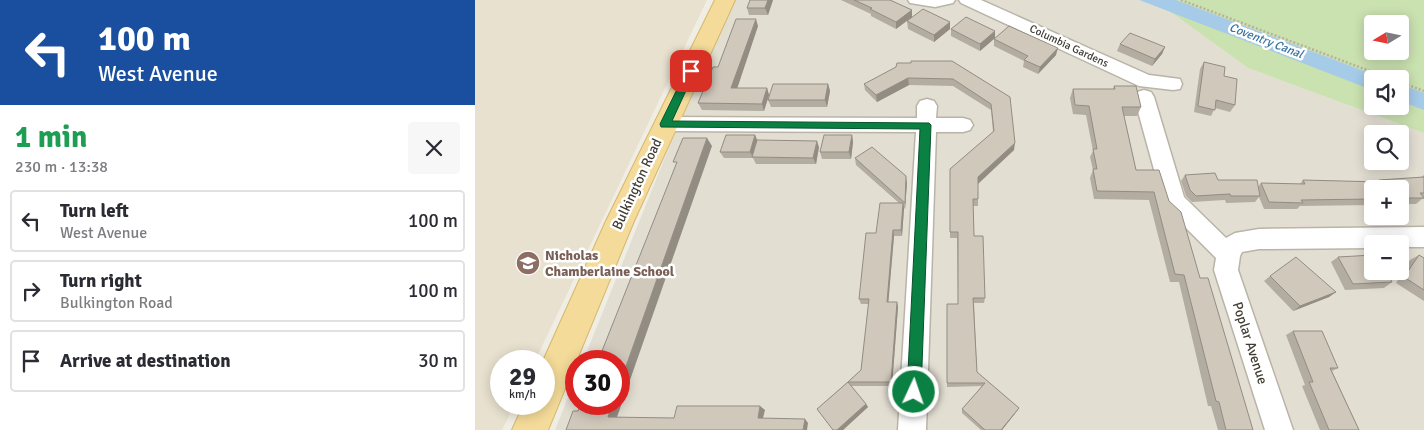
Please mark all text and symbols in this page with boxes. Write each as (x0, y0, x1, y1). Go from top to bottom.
north arrow (1364, 15, 1409, 60)
map controls (1364, 15, 1409, 280)
text: 100 m (98, 17, 191, 60)
icon: left (15, 20, 80, 85)
water label: Coventry Canal (1227, 20, 1306, 62)
street label: Columbia Gardens (1027, 22, 1111, 70)
pin (670, 50, 712, 92)
icon: arrive (677, 57, 705, 85)
text: West Avenue (98, 60, 218, 87)
button: sound (1364, 70, 1409, 115)
text: 1 min (15, 119, 87, 156)
button: close (408, 122, 460, 174)
button: search (1364, 125, 1409, 170)
street label: Bulkington Road (608, 136, 666, 232)
text: 230 m · 13:38 (15, 157, 108, 177)
button: + (1364, 180, 1409, 225)
text: Turn left (60, 199, 129, 223)
icon: left (17, 207, 45, 235)
text: 100 m (408, 209, 458, 233)
text: West Avenue (60, 223, 147, 243)
button: − (1364, 235, 1409, 280)
place label: Nicholas Chamberlaine School (545, 247, 675, 280)
school or university icon: Nicholas Chamberlaine School (515, 250, 541, 276)
text: Turn right (60, 269, 142, 293)
icon: right (17, 277, 45, 305)
text: 100 m (408, 279, 458, 303)
text: Bulkington Road (60, 293, 173, 313)
street label: Poplar Avenue (1229, 300, 1271, 386)
icon: arrive (17, 347, 45, 375)
text: Arrive at destination (60, 349, 231, 373)
text: 30 m (418, 349, 458, 373)
speed limit sign: 30 (565, 350, 630, 415)
text: 29 (509, 361, 536, 392)
position arrow (887, 365, 939, 417)
text: km/h (509, 387, 536, 402)

